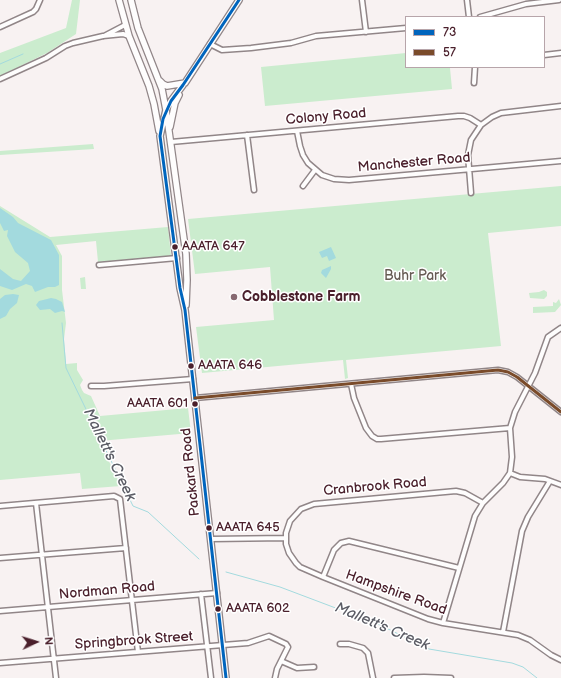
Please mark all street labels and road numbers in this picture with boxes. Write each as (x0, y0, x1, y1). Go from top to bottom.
street label: Colony Road (285, 105, 367, 129)
street label: Manchester Road (357, 150, 471, 176)
street label: Packard Road (178, 427, 204, 517)
street label: Cranbrook Road (323, 474, 427, 500)
street label: Hampshire Road (343, 567, 449, 619)
street label: Nordman Road (58, 578, 156, 604)
street label: Springbrook Street (74, 628, 194, 654)

